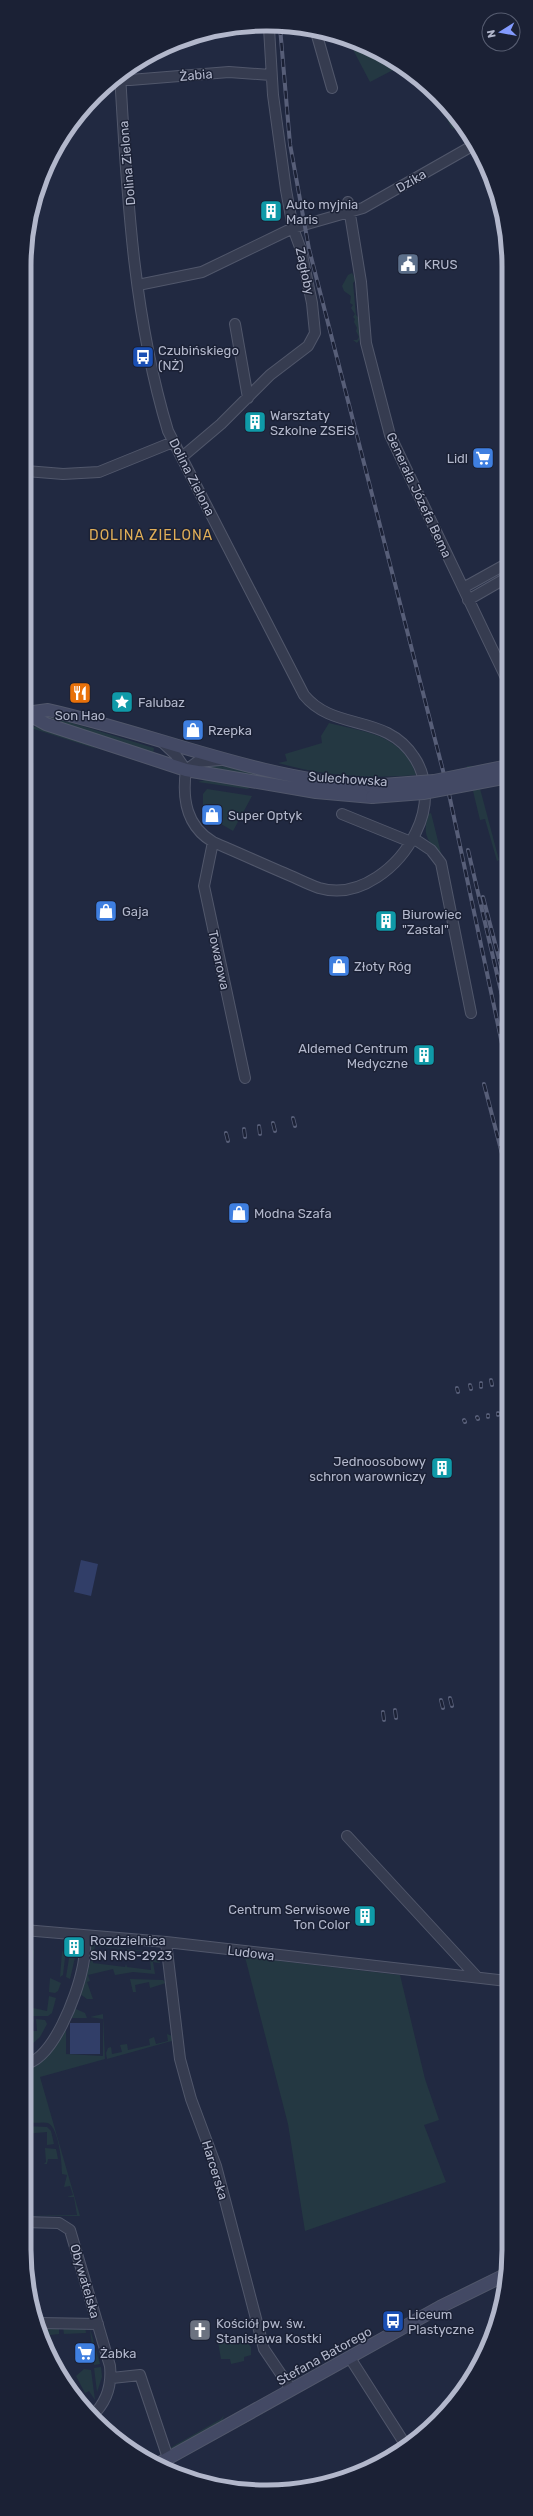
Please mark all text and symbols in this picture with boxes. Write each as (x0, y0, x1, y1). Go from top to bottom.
north arrow (481, 12, 521, 52)
text: N (485, 29, 499, 39)
street label: Żabia (179, 66, 213, 84)
street label: Dolina Zielona (116, 120, 138, 206)
street label: Dzika (393, 166, 429, 196)
place label: Auto myjnia Maris (286, 197, 358, 227)
building icon: Auto myjnia Maris (258, 198, 284, 224)
street label: Zagłoby (292, 246, 317, 296)
public building icon: KRUS (395, 251, 421, 277)
place label: KRUS (424, 257, 458, 272)
place label: Czubińskiego (NŻ) (158, 343, 239, 373)
bus stop icon: Czubińskiego (NŻ) (130, 344, 156, 370)
place label: Warsztaty Szkolne ZSEiS (270, 408, 355, 438)
building icon: Warsztaty Szkolne ZSEiS (242, 409, 268, 435)
street label: Generała Józefa Bema (383, 430, 455, 560)
street label: Dolina Zielona (166, 436, 218, 518)
supermarket icon: Lidl (470, 445, 496, 471)
place label: Lidl (447, 451, 468, 466)
district label: DOLINA ZIELONA (89, 527, 213, 544)
restaurant icon: Son Hao (67, 680, 93, 706)
place icon: Falubaz (109, 689, 135, 715)
place label: Falubaz (138, 695, 185, 710)
place label: Son Hao (55, 708, 105, 723)
shop icon: Rzepka (180, 717, 206, 743)
place label: Rzepka (208, 723, 252, 738)
street label: Sulechowska (308, 769, 388, 789)
shop icon: Super Optyk (199, 802, 225, 828)
place label: Super Optyk (228, 808, 303, 823)
shop icon: Gaja (93, 898, 119, 924)
place label: Gaja (122, 904, 149, 919)
place label: Biurowiec "Zastal" (402, 907, 462, 937)
building icon: Biurowiec "Zastal" (373, 908, 399, 934)
street label: Towarowa (205, 929, 233, 991)
shop icon: Złoty Róg (326, 953, 352, 979)
place label: Złoty Róg (354, 959, 412, 975)
place label: Aldemed Centrum Medyczne (298, 1041, 408, 1071)
building icon: Aldemed Centrum Medyczne (411, 1042, 437, 1068)
shop icon: Modna Szafa (226, 1200, 252, 1226)
place label: Modna Szafa (254, 1206, 332, 1221)
place label: Jednoosobowy schron warowniczy (309, 1454, 426, 1484)
building icon: Jednoosobowy schron warowniczy (429, 1455, 455, 1481)
place label: Centrum Serwisowe Ton Color (228, 1902, 350, 1932)
building icon: Centrum Serwisowe Ton Color (352, 1903, 378, 1929)
place label: Rozdzielnica SN RNS-2923 (90, 1933, 173, 1963)
building icon: Rozdzielnica SN RNS-2923 (61, 1934, 87, 1960)
street label: Ludowa (227, 1943, 275, 1963)
street label: Harcerska (199, 2139, 231, 2201)
street label: Obywatelska (67, 2242, 103, 2320)
place label: Liceum Plastyczne (408, 2307, 474, 2337)
bus stop icon: Liceum Plastyczne (380, 2308, 406, 2334)
place label: Kościół pw. św. Stanisława Kostki (216, 2316, 322, 2346)
church icon: Kościół pw. św. Stanisława Kostki (187, 2317, 213, 2343)
street label: Stefana Batorego (274, 2324, 375, 2389)
supermarket icon: Żabka (72, 2340, 98, 2366)
place label: Żabka (100, 2346, 136, 2361)

